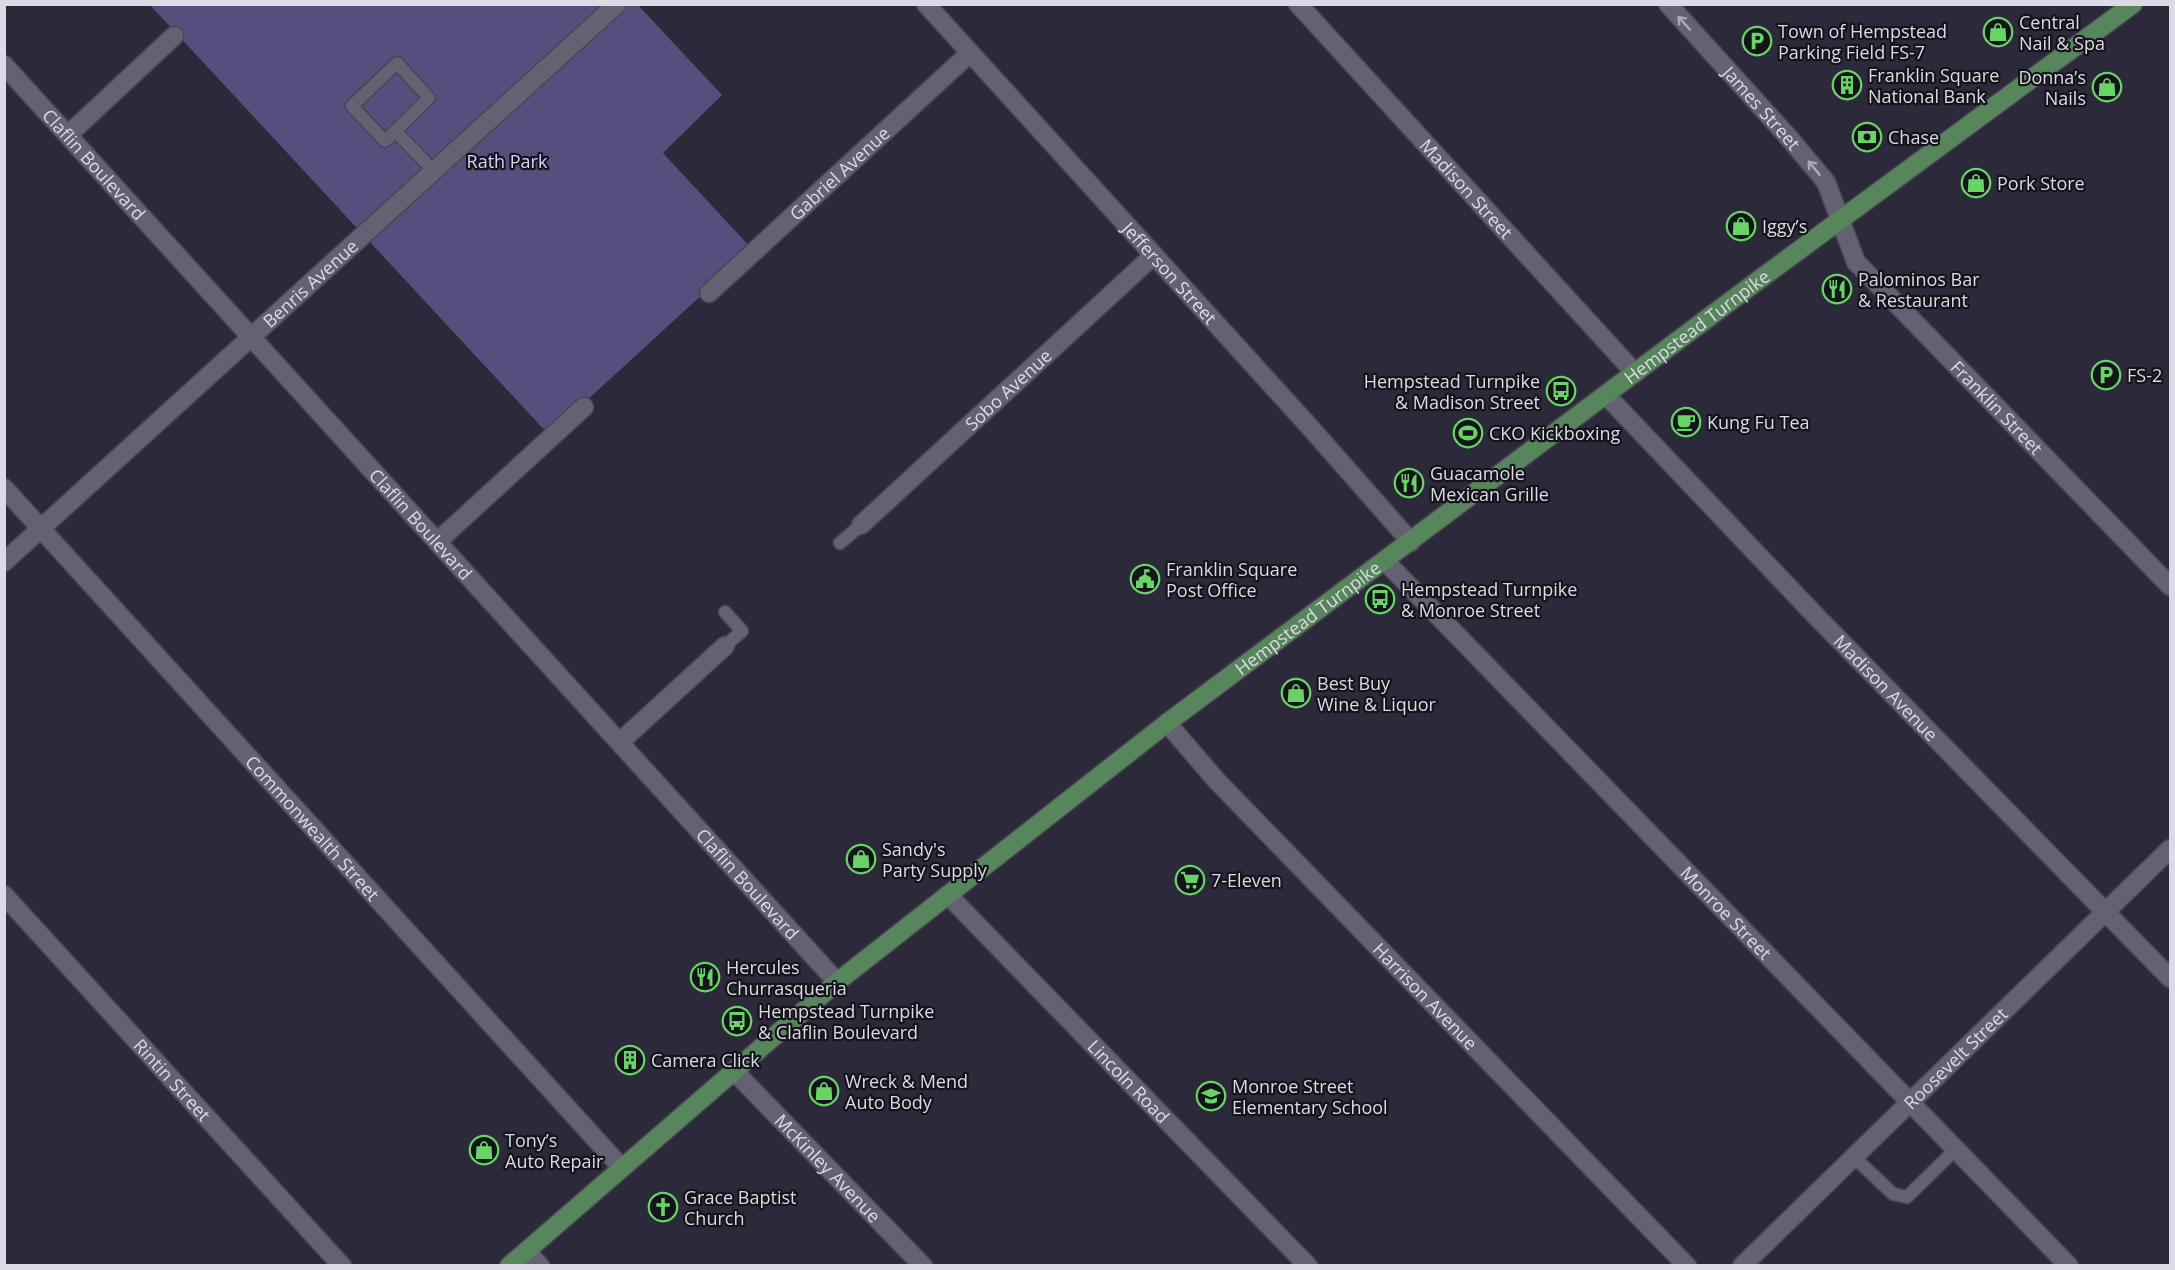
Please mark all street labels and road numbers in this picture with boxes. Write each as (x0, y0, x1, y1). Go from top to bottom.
street label: James Street (1716, 59, 1806, 155)
street label: Claflin Boulevard (37, 103, 151, 225)
street label: Gabriel Avenue (784, 121, 895, 225)
street label: Madison Street (1415, 134, 1518, 244)
street label: Jefferson Street (1116, 215, 1222, 329)
street label: Benris Avenue (257, 234, 363, 333)
street label: Hempstead Turnpike (1619, 264, 1774, 389)
street label: Sobo Avenue (960, 343, 1057, 436)
street label: Franklin Street (1946, 355, 2048, 460)
street label: Claflin Boulevard (364, 463, 478, 585)
street label: Hempstead Turnpike (1230, 555, 1385, 680)
street label: Madison Avenue (1829, 629, 1943, 746)
street label: Commonwealth Street (240, 750, 385, 906)
street label: Claflin Boulevard (691, 823, 804, 944)
street label: Monroe Street (1675, 861, 1777, 965)
street label: Harrison Avenue (1368, 937, 1483, 1055)
street label: Roosevelt Street (1898, 1002, 2013, 1114)
street label: Rintin Street (129, 1033, 216, 1126)
street label: Lincoln Road (1083, 1034, 1175, 1128)
street label: McKinley Avenue (770, 1108, 886, 1227)

